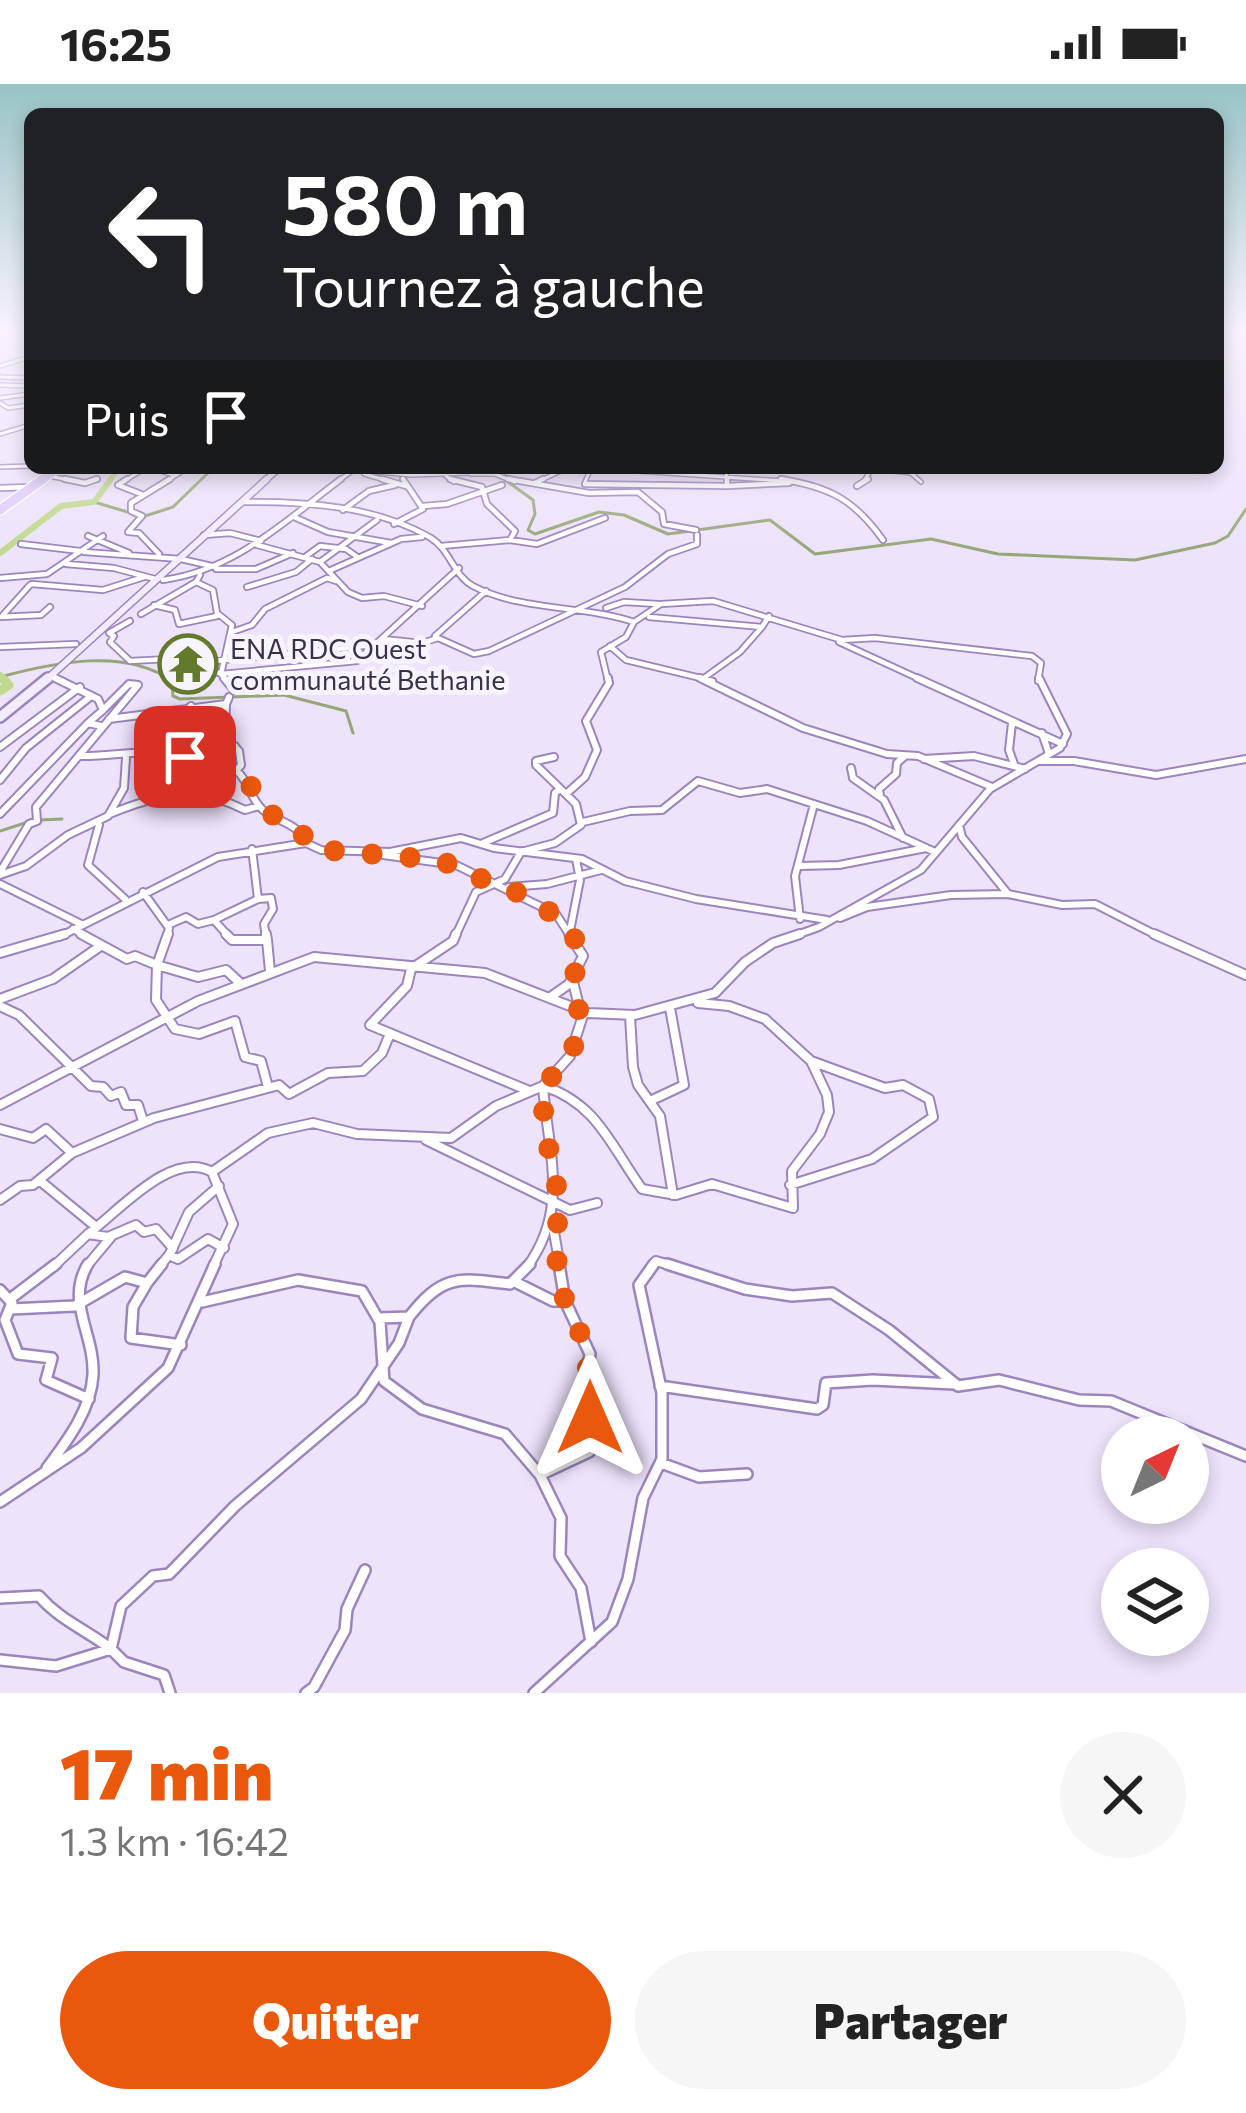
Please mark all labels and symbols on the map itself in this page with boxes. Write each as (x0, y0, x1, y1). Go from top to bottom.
place label: ENA RDC Ouest communauté Bethanie (230, 632, 505, 696)
temple icon: ENA RDC Ouest communauté Bethanie (157, 633, 219, 695)
pin (134, 706, 236, 808)
position arrow (527, 1355, 653, 1481)
north arrow (1101, 1416, 1209, 1524)

